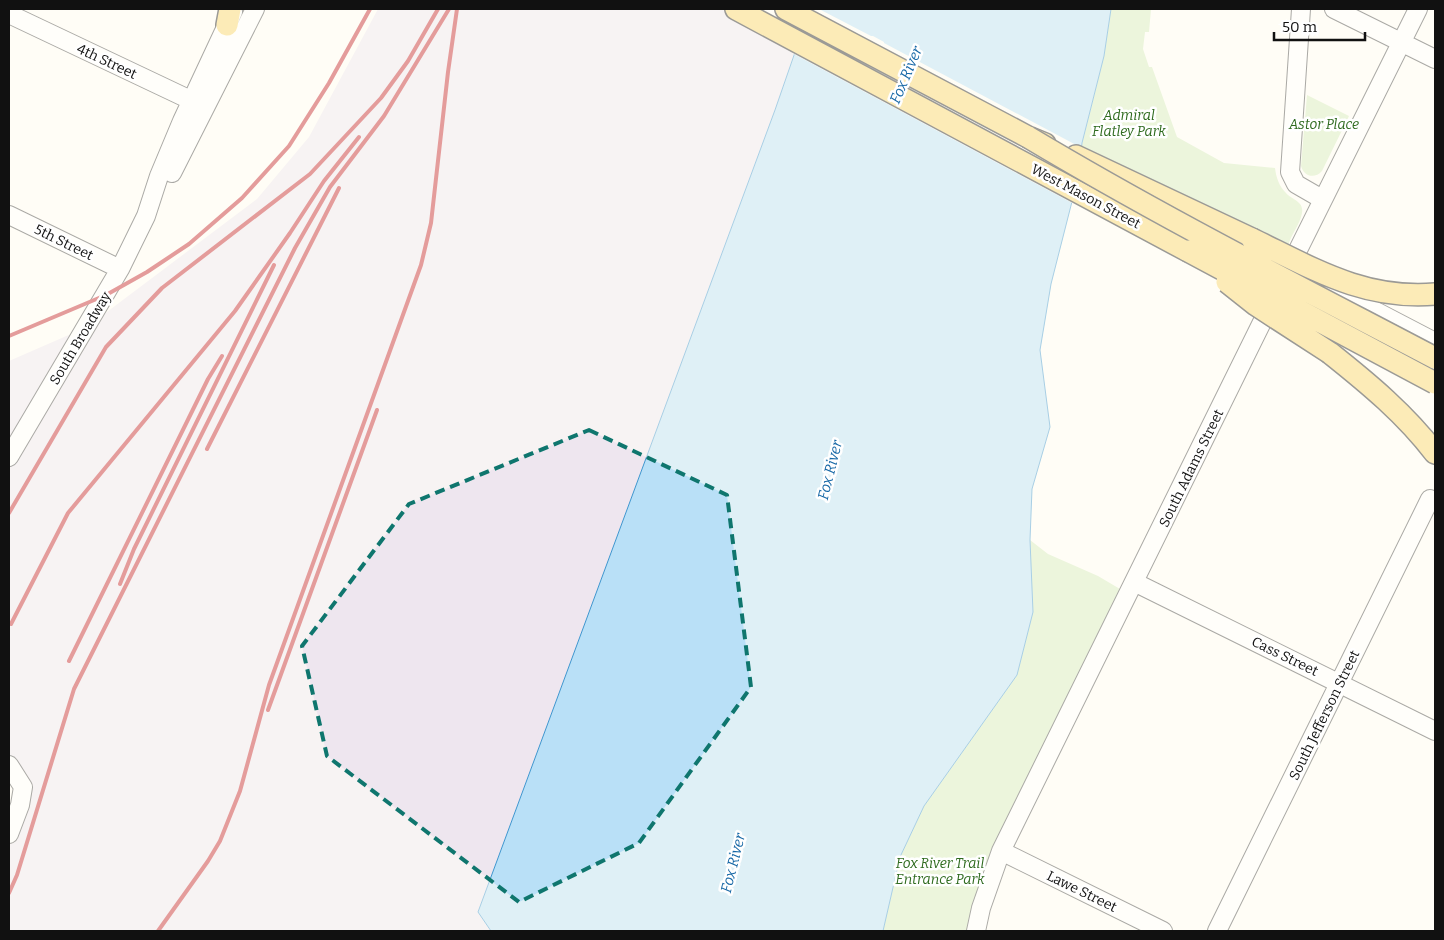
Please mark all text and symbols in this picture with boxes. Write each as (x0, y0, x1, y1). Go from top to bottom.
scale bar (1274, 10, 1365, 42)
text: 50 m (1282, 18, 1318, 36)
street label: 4th Street (74, 40, 139, 83)
water label: Fox River (886, 43, 926, 106)
park label: Admiral Flatley Park (1092, 107, 1166, 140)
park label: Astor Place (1288, 116, 1359, 133)
street label: West Mason Street (1028, 160, 1143, 232)
street label: 5th Street (32, 221, 96, 264)
street label: South Broadway (46, 288, 115, 388)
street label: South Adams Street (1155, 406, 1227, 530)
water label: Fox River (814, 438, 846, 502)
street label: Cass Street (1249, 633, 1321, 680)
street label: South Jefferson Street (1286, 647, 1363, 783)
water label: Fox River (717, 831, 749, 895)
park label: Fox River Trail Entrance Park (895, 855, 985, 888)
street label: Lawe Street (1044, 867, 1120, 916)

